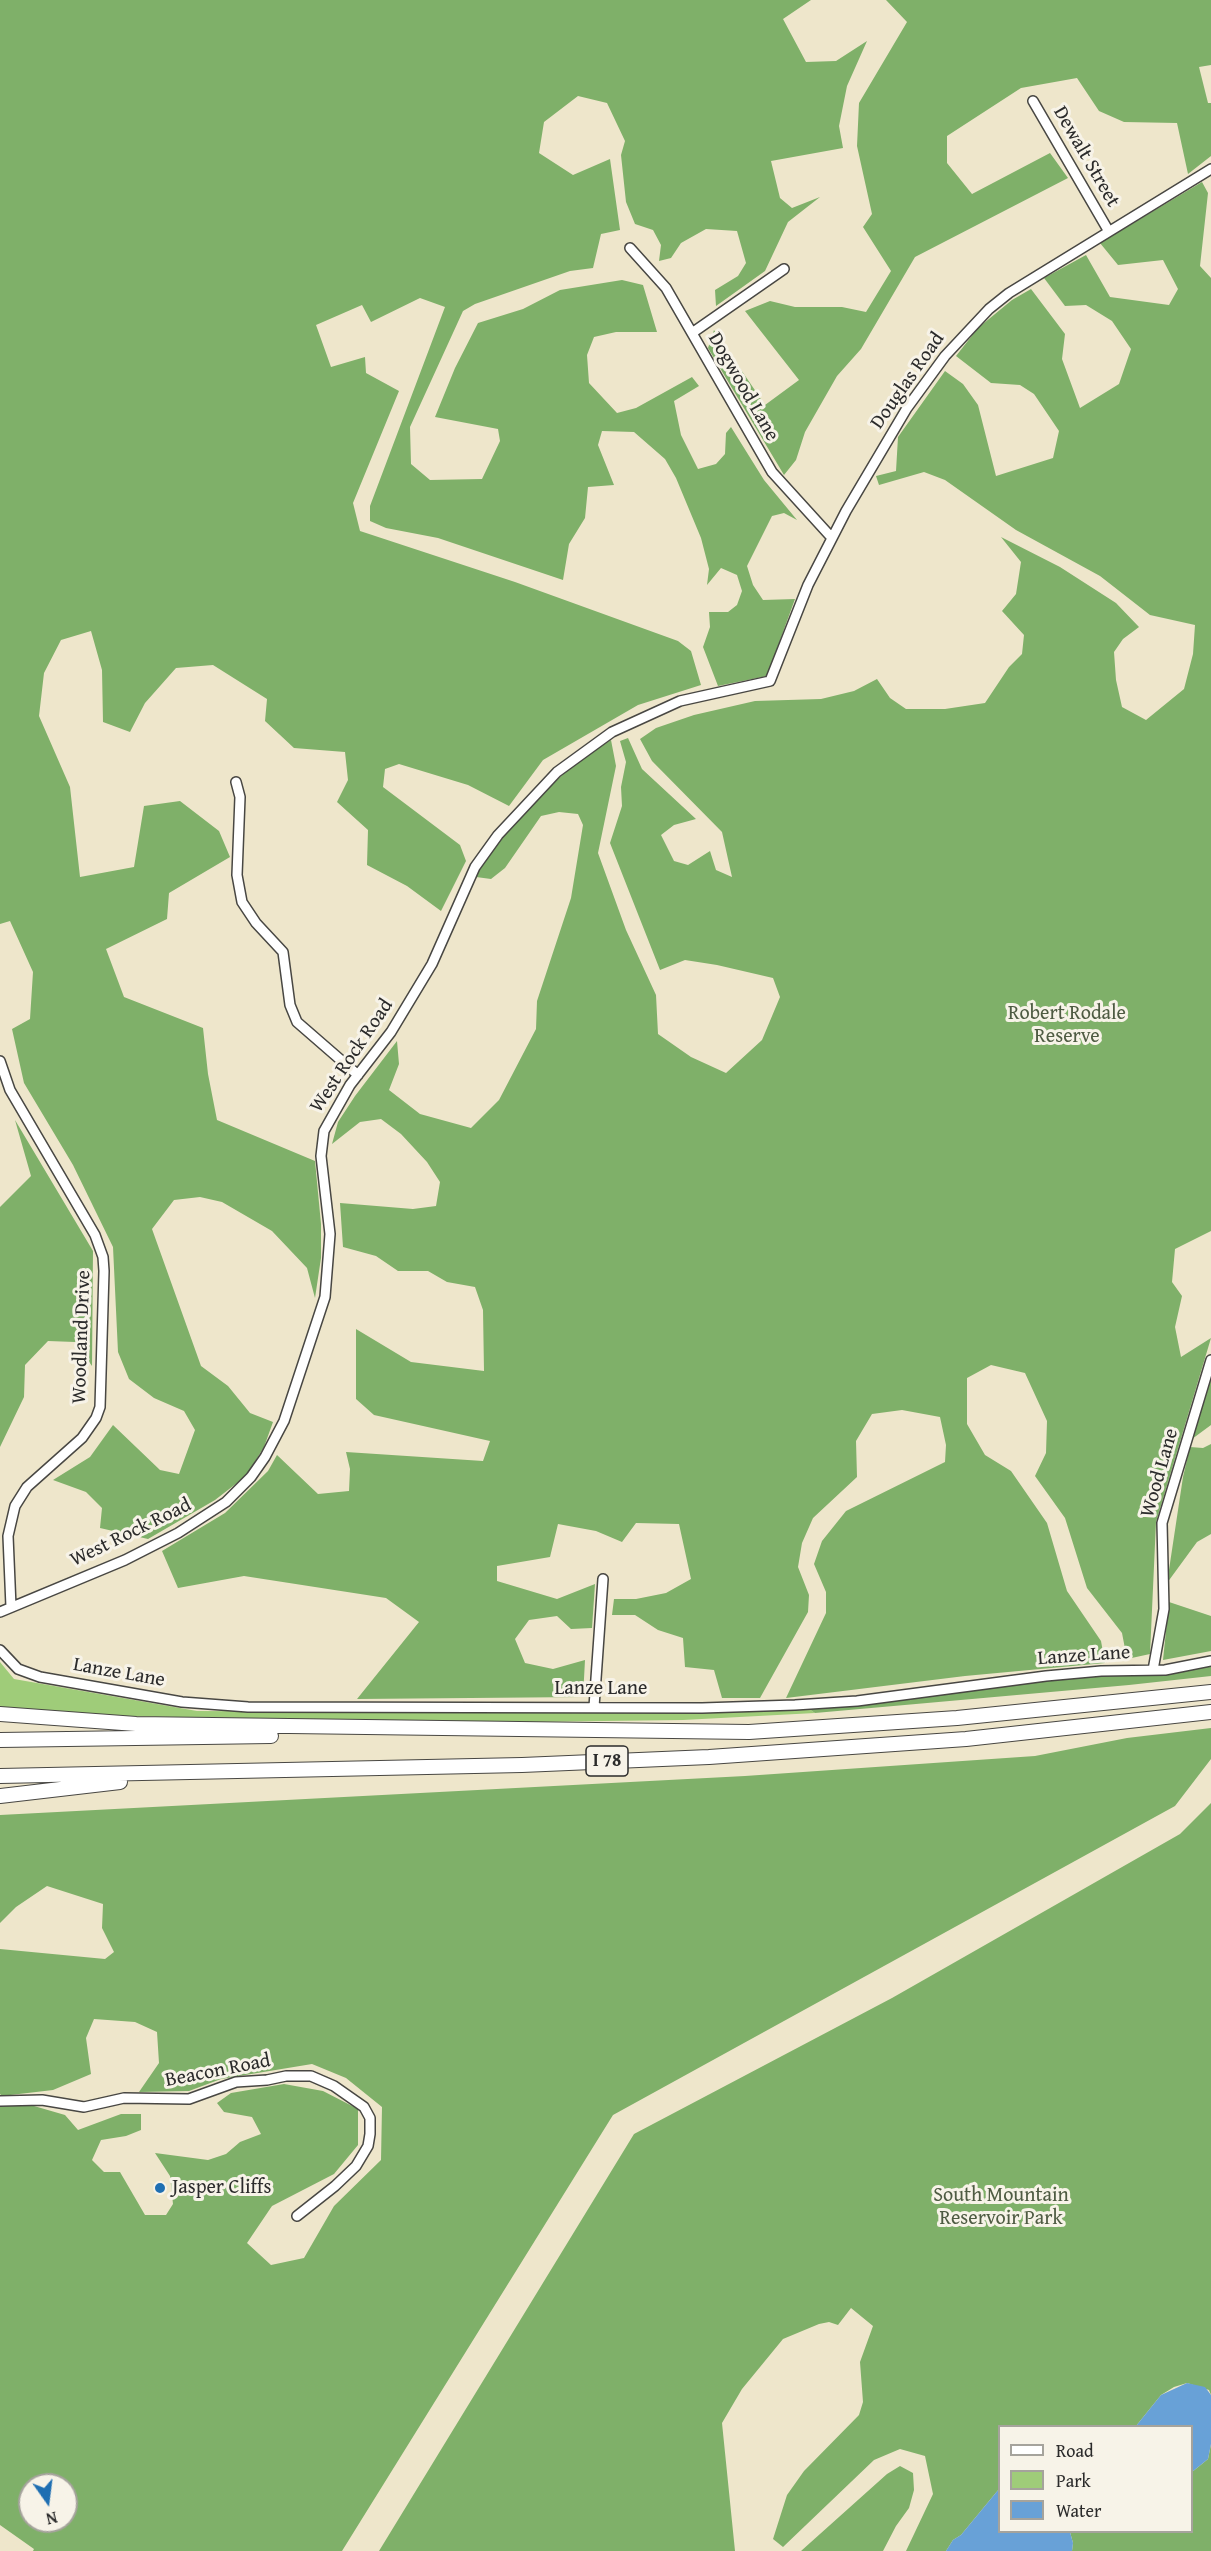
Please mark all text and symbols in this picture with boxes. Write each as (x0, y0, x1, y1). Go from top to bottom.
street label: Dewalt Street (1047, 102, 1125, 212)
street label: Dogwood Lane (702, 328, 784, 446)
street label: Douglas Road (866, 328, 950, 434)
street label: West Rock Road (305, 995, 399, 1117)
park label: Robert Rodale Reserve (1008, 1002, 1126, 1049)
street label: Woodland Drive (68, 1270, 96, 1404)
street label: Wood Lane (1136, 1426, 1184, 1520)
street label: West Rock Road (67, 1493, 195, 1573)
street label: Lanze Lane (1037, 1641, 1131, 1671)
street label: Lanze Lane (71, 1653, 167, 1693)
street label: Lanze Lane (555, 1677, 647, 1701)
road number: I 78 (586, 1746, 628, 1776)
street label: Beacon Road (163, 2049, 273, 2093)
place label: Jasper Cliffs (172, 2176, 271, 2200)
marker: Jasper Cliffs (153, 2181, 167, 2195)
park label: South Mountain Reservoir Park (933, 2184, 1069, 2231)
legend (998, 2425, 1193, 2533)
text: Road (1056, 2437, 1094, 2464)
text: Park (1056, 2467, 1091, 2494)
north arrow (18, 2473, 78, 2533)
text: Water (1056, 2497, 1101, 2524)
text: N (44, 2506, 60, 2531)

